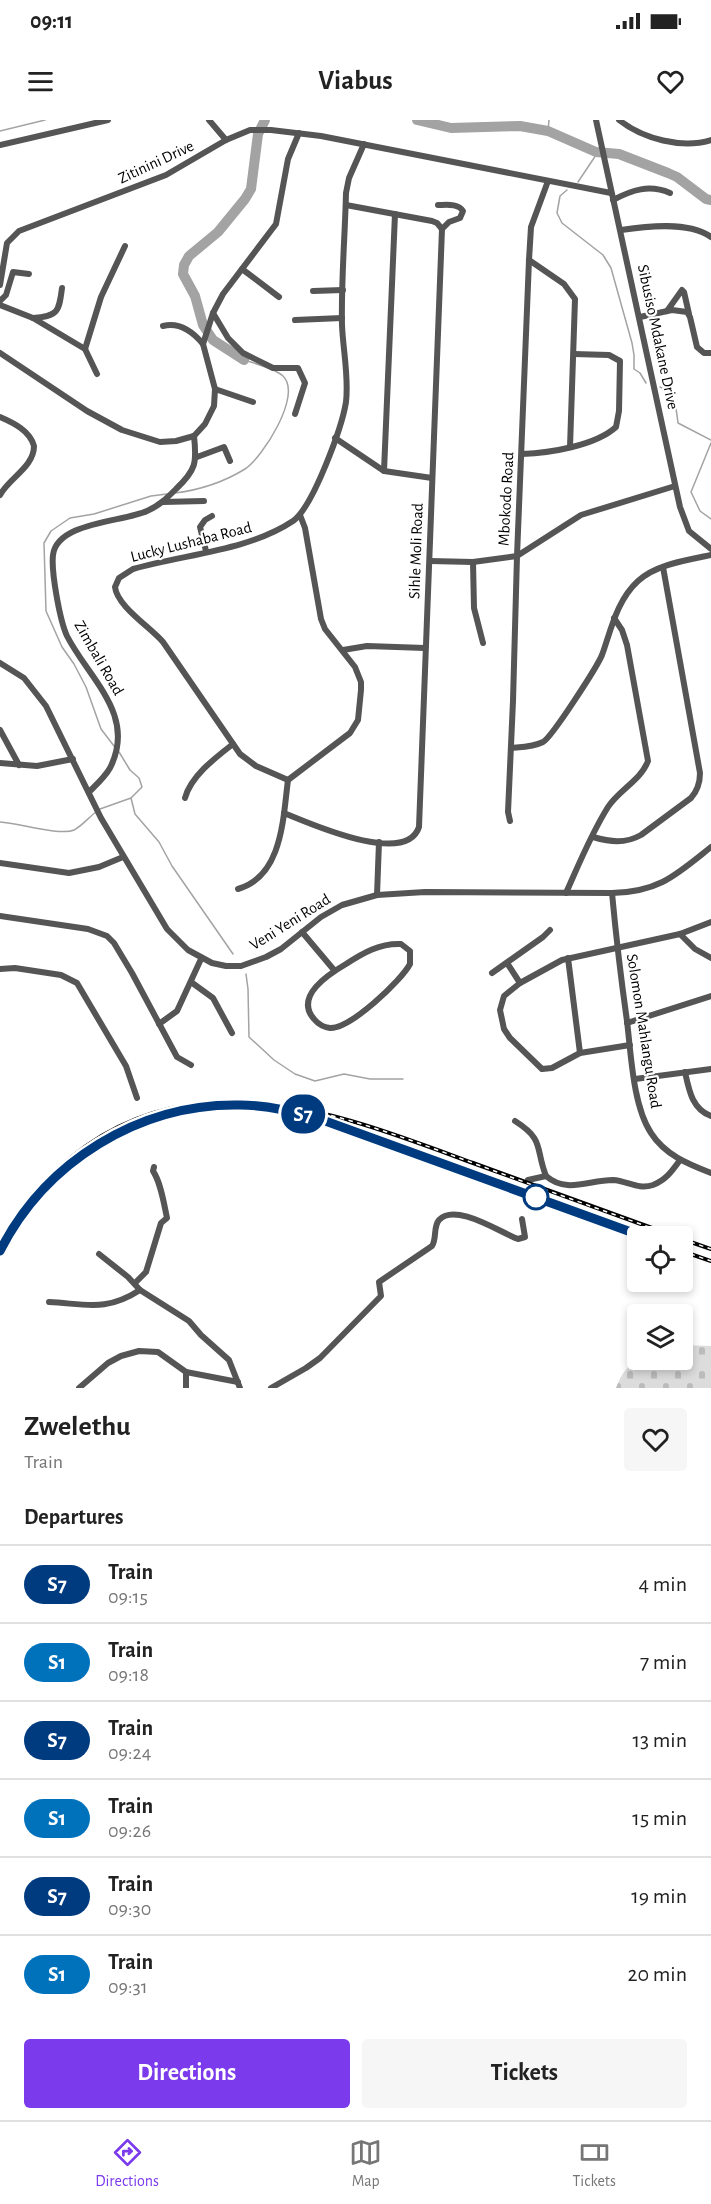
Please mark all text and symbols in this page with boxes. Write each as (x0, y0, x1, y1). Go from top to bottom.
text: 09:11 (30, 10, 73, 32)
icon: menu (24, 65, 57, 98)
icon: heart (654, 65, 687, 98)
text: Viabus (318, 67, 393, 94)
street label: Zitinini Drive (116, 138, 196, 186)
street label: Sibusiso Mdakane Drive (635, 263, 681, 411)
street label: Mbokodo Road (496, 452, 516, 546)
street label: Sihle Moli Road (406, 503, 426, 599)
street label: Lucky Lushaba Road (129, 519, 253, 566)
street label: Zimbali Road (71, 618, 127, 698)
street label: Veni Yeni Road (247, 891, 333, 953)
street label: Solomon Mahlangu Road (624, 953, 664, 1109)
line badge: S7 (276, 1094, 330, 1134)
text: S7 (293, 1104, 313, 1125)
unlabelled marker (523, 1184, 549, 1210)
map controls (627, 1226, 693, 1370)
button: locate (627, 1226, 693, 1292)
button: layers (627, 1304, 693, 1370)
button: heart (624, 1408, 687, 1471)
text: Zwelethu (24, 1413, 131, 1441)
text: Train (24, 1452, 63, 1472)
text: Departures (24, 1506, 124, 1528)
text: Train (108, 1561, 153, 1583)
text: 4 min (639, 1573, 687, 1595)
text: S7 (47, 1574, 67, 1595)
text: 09:15 (108, 1587, 148, 1607)
text: Train (108, 1639, 153, 1661)
text: 7 min (640, 1651, 687, 1673)
text: S1 (48, 1652, 66, 1673)
text: 09:18 (108, 1665, 149, 1685)
text: Train (108, 1717, 153, 1739)
text: 13 min (632, 1729, 687, 1751)
text: S7 (47, 1730, 67, 1751)
text: 09:24 (108, 1743, 151, 1763)
text: Train (108, 1795, 153, 1817)
text: 15 min (632, 1807, 687, 1829)
text: S1 (48, 1808, 66, 1829)
text: 09:26 (108, 1821, 151, 1841)
text: Train (108, 1873, 153, 1895)
text: 19 min (631, 1885, 687, 1907)
text: S7 (47, 1886, 67, 1907)
text: 09:30 (108, 1899, 151, 1919)
text: Train (108, 1951, 153, 1973)
text: 20 min (627, 1963, 687, 1985)
text: S1 (48, 1964, 66, 1985)
text: 09:31 (108, 1977, 148, 1997)
button: Directions (24, 2039, 350, 2108)
button: Tickets (362, 2039, 687, 2108)
tab: Directions (95, 2136, 159, 2191)
tab: Map (349, 2136, 382, 2191)
tab: Tickets (573, 2136, 616, 2191)

